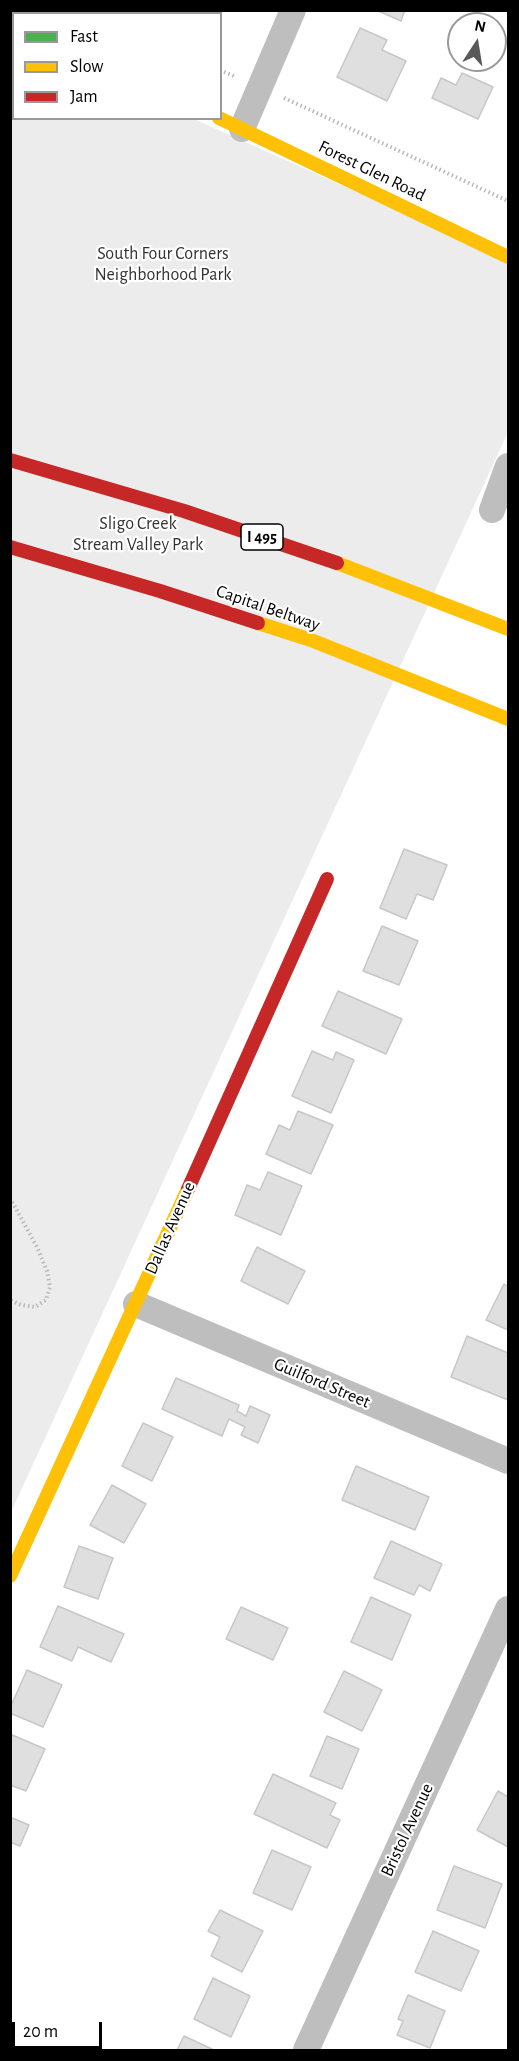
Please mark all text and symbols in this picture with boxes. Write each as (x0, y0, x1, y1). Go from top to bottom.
legend (12, 12, 222, 120)
north arrow (447, 12, 507, 72)
text: N (473, 17, 487, 35)
text: Fast (70, 28, 98, 46)
text: Slow (70, 58, 103, 76)
text: Jam (70, 88, 98, 106)
street label: Forest Glen Road (315, 136, 429, 206)
park label: South Four Corners Neighborhood Park (95, 243, 231, 286)
park label: Sligo Creek Stream Valley Park (73, 513, 203, 556)
road number: I 495 (241, 524, 283, 550)
street label: Capital Beltway (213, 580, 323, 636)
street label: Dallas Avenue (140, 1178, 200, 1278)
street label: Guilford Street (271, 1353, 373, 1413)
street label: Bristol Avenue (376, 1780, 438, 1880)
scale bar (15, 2010, 105, 2048)
text: 20 m (23, 2023, 58, 2041)

